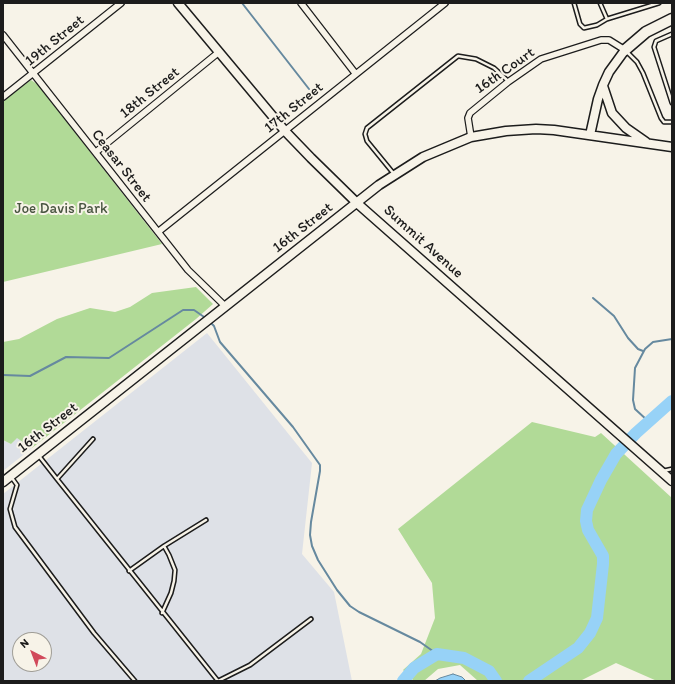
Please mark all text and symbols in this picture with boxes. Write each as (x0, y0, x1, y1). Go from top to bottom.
street label: 19th Street (22, 12, 88, 70)
street label: 16th Court (472, 44, 538, 98)
street label: 18th Street (117, 64, 183, 122)
street label: 17th Street (261, 79, 327, 137)
street label: Ceasar Street (87, 126, 155, 206)
street label: 16th Street (269, 199, 337, 257)
park label: Joe Davis Park (14, 200, 108, 218)
street label: Summit Avenue (379, 201, 467, 283)
street label: 16th Street (14, 399, 82, 457)
north arrow (12, 632, 52, 672)
text: N (17, 636, 31, 651)

